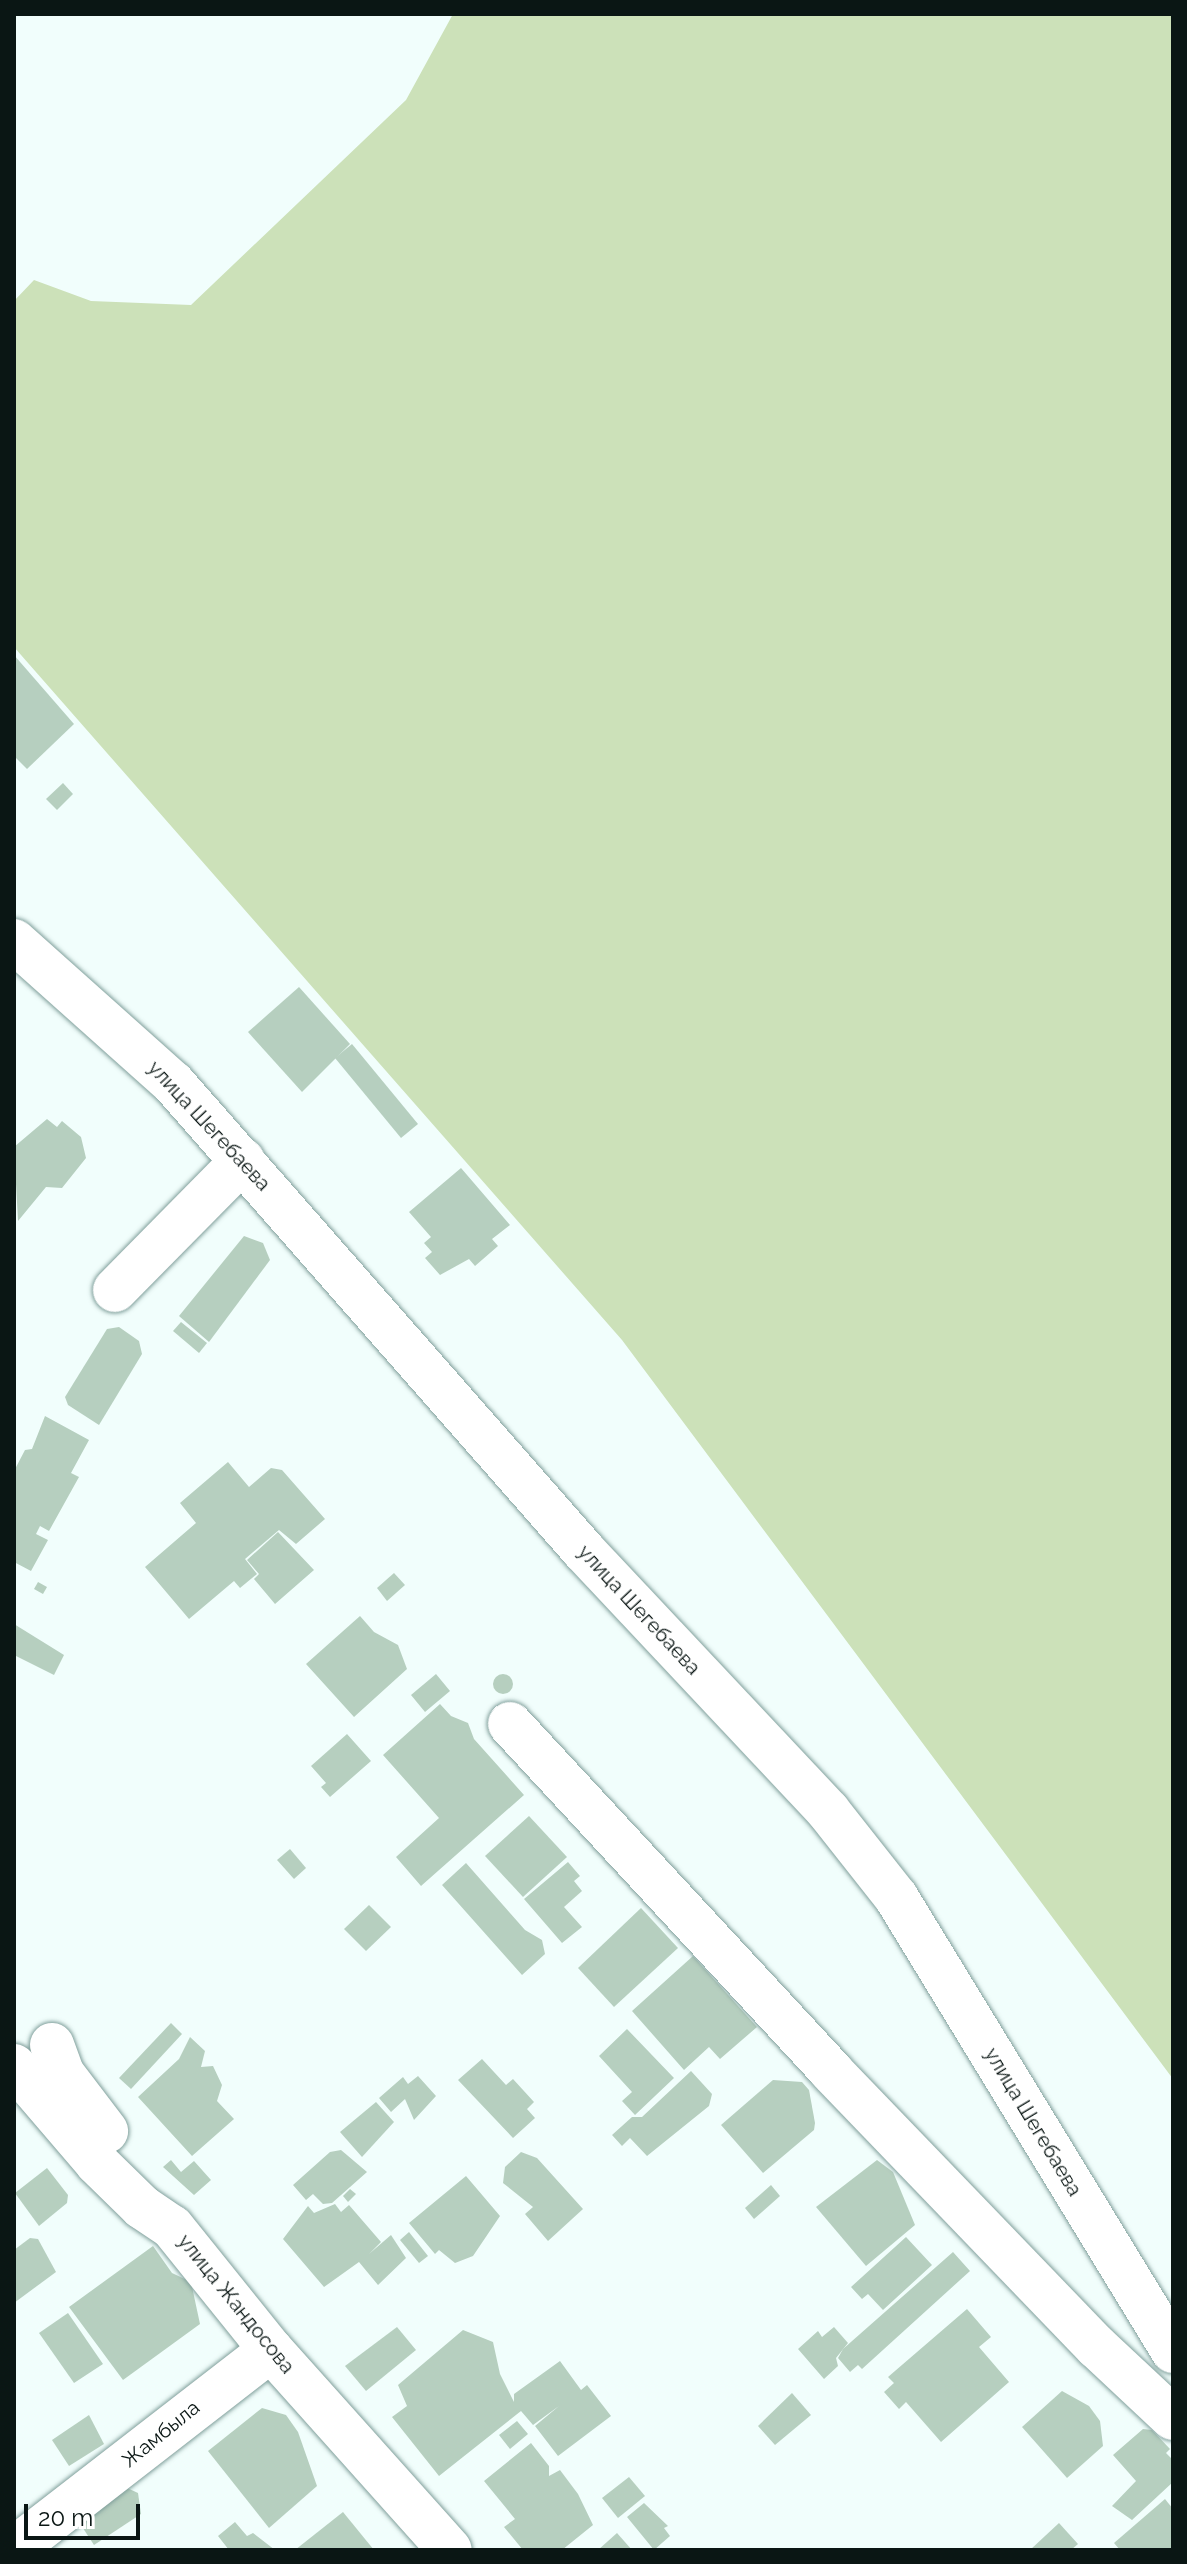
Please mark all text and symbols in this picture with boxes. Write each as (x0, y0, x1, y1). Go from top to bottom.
street label: улица Шегебаева (143, 1056, 275, 1196)
street label: улица Шегебаева (573, 1540, 705, 1680)
street label: улица Шегебаева (979, 2044, 1087, 2200)
street label: улица Жандосова (173, 2230, 299, 2378)
street label: Жамбыла (117, 2396, 205, 2472)
scale bar (28, 2488, 144, 2538)
text: 20 m (38, 2503, 93, 2532)

